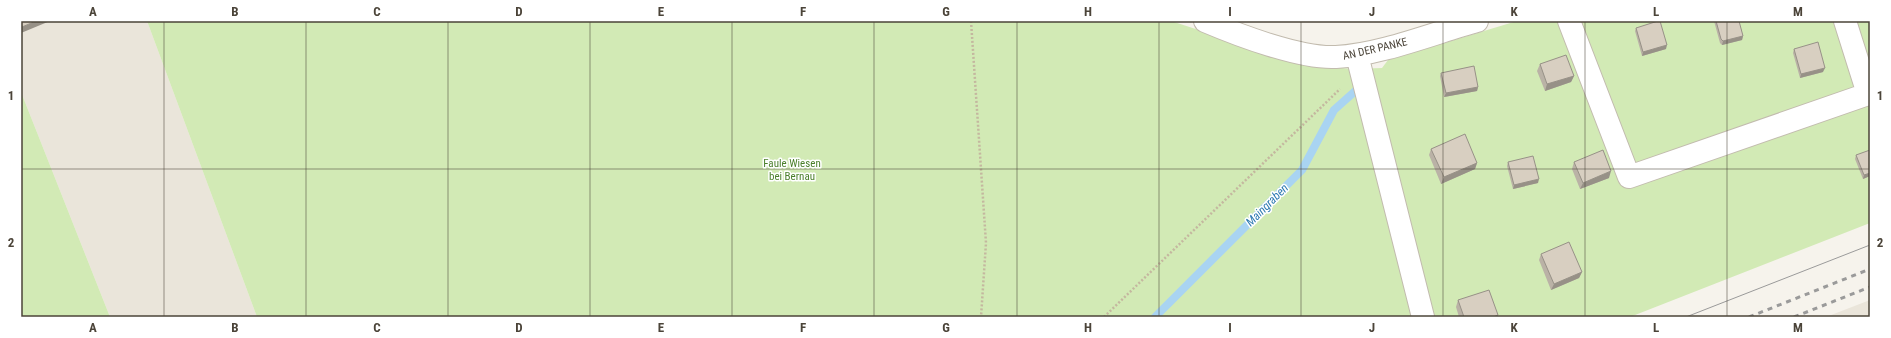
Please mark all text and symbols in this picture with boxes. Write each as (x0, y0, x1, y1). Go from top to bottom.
text: A (89, 4, 97, 19)
text: B (231, 4, 239, 19)
text: C (373, 4, 381, 19)
text: D (515, 4, 523, 19)
text: E (658, 4, 665, 19)
text: F (800, 4, 806, 19)
text: G (942, 4, 950, 19)
text: H (1084, 4, 1092, 19)
text: I (1228, 4, 1232, 19)
text: J (1369, 4, 1375, 19)
text: K (1510, 4, 1518, 19)
text: L (1653, 4, 1659, 19)
text: M (1793, 4, 1803, 19)
street label: AN DER PANKE (1341, 35, 1409, 63)
text: 1 (8, 88, 14, 103)
text: 1 (1877, 88, 1883, 103)
park label: Faule Wiesen bei Bernau (763, 157, 821, 183)
water label: Maingraben (1243, 181, 1291, 229)
text: 2 (8, 235, 15, 250)
text: 2 (1877, 235, 1884, 250)
text: A (89, 320, 97, 335)
text: B (231, 320, 239, 335)
text: C (373, 320, 381, 335)
text: D (515, 320, 523, 335)
text: E (658, 320, 665, 335)
text: F (800, 320, 806, 335)
text: G (942, 320, 950, 335)
text: H (1084, 320, 1092, 335)
text: I (1228, 320, 1232, 335)
text: J (1369, 320, 1375, 335)
text: K (1510, 320, 1518, 335)
text: L (1653, 320, 1659, 335)
text: M (1793, 320, 1803, 335)

